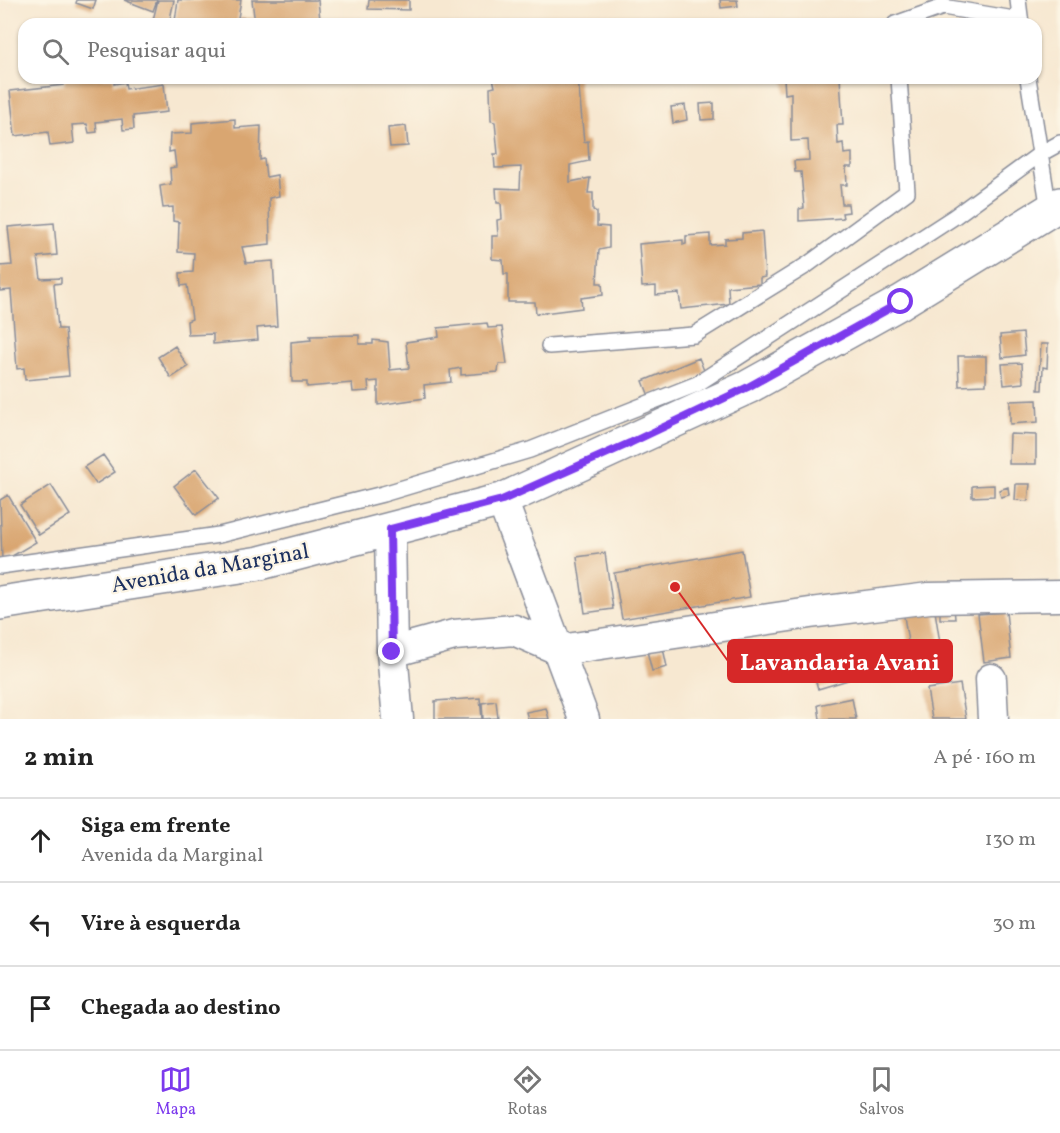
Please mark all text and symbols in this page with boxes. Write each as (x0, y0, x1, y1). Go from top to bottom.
search box (18, 18, 1042, 84)
icon: search (39, 35, 72, 68)
text: Pesquisar aqui (87, 36, 226, 67)
route start (887, 288, 913, 314)
street label: Avenida da Marginal (109, 537, 312, 602)
route end (378, 638, 404, 664)
callout: Lavandaria Avani (728, 640, 952, 682)
text: Lavandaria Avani (740, 647, 940, 681)
text: 2 min (24, 740, 94, 776)
text: A pé · 160 m (933, 744, 1036, 772)
text: Siga em frente (81, 811, 231, 842)
icon: ahead (24, 824, 57, 857)
text: 130 m (985, 826, 1036, 854)
text: Avenida da Marginal (81, 842, 263, 870)
icon: left (24, 908, 57, 941)
text: Vire à esquerda (81, 909, 241, 940)
text: 30 m (992, 910, 1036, 938)
icon: arrive (24, 992, 57, 1025)
text: Chegada ao destino (81, 993, 281, 1024)
tab: Mapa (156, 1063, 196, 1121)
tab: Rotas (508, 1063, 547, 1121)
tab: Salvos (859, 1063, 904, 1121)

